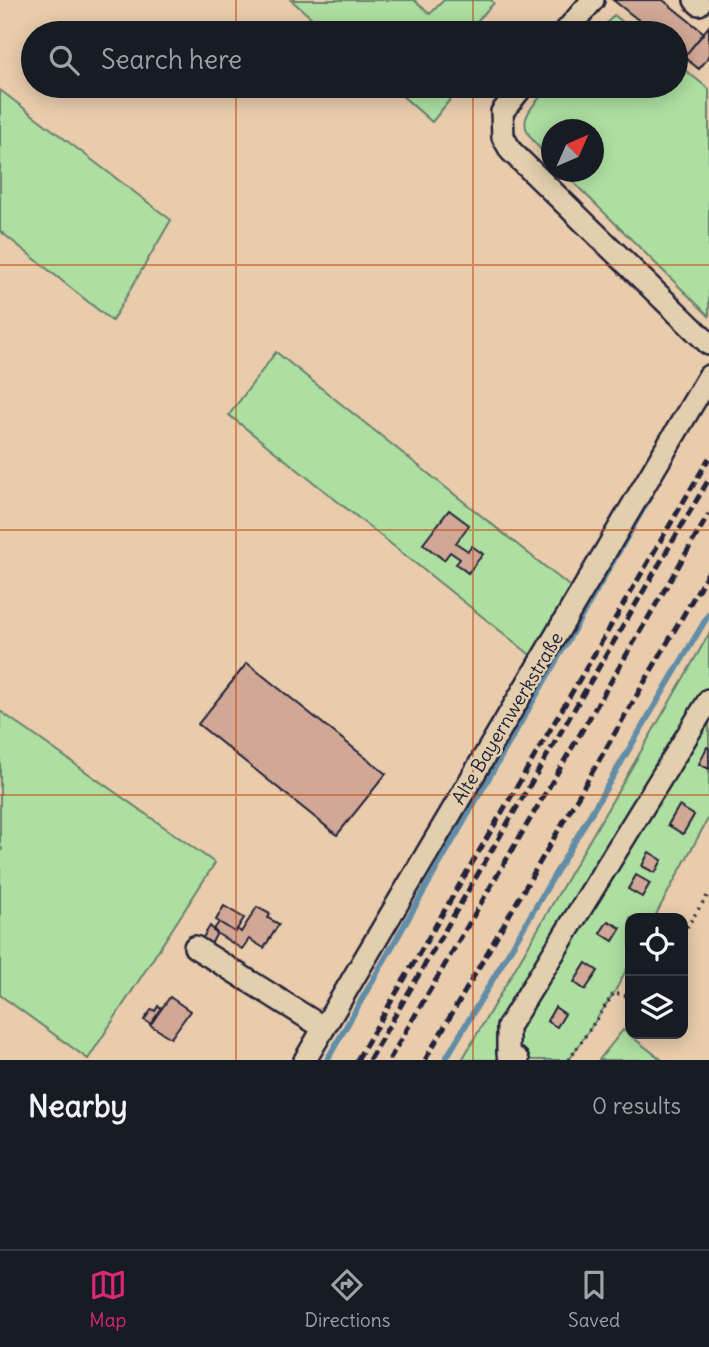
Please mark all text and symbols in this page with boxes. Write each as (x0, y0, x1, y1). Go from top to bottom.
search box (21, 21, 688, 98)
icon: search (45, 41, 83, 79)
text: Search here (101, 43, 242, 76)
north arrow (541, 119, 604, 182)
street label: Alte Bayernwerkstraße (446, 627, 568, 809)
map controls (625, 913, 688, 1039)
button: locate (625, 913, 688, 976)
button: layers (625, 976, 688, 1039)
text: Nearby (28, 1087, 128, 1125)
text: 0 results (592, 1091, 681, 1120)
tab: Map (89, 1266, 127, 1332)
tab: Directions (305, 1266, 390, 1332)
tab: Saved (568, 1266, 620, 1332)

